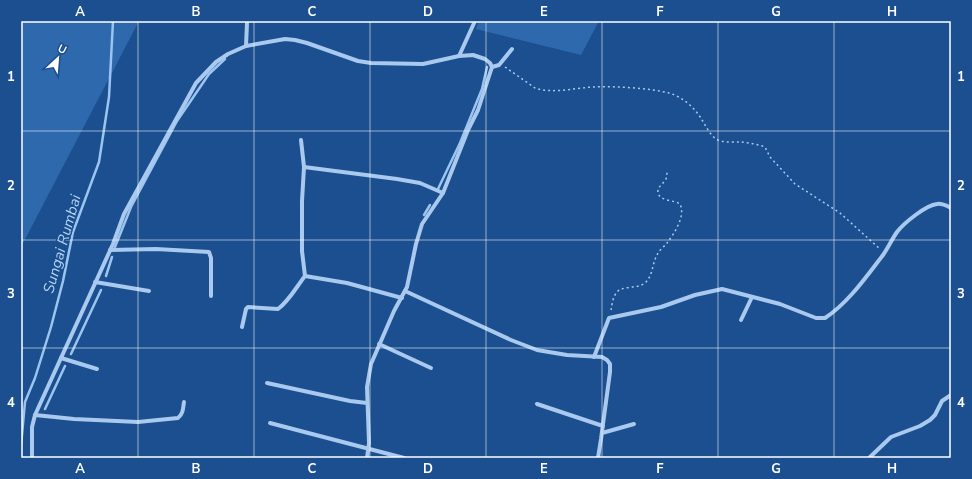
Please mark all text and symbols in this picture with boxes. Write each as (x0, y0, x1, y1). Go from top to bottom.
text: A (75, 3, 85, 21)
text: B (192, 3, 201, 21)
text: C (308, 3, 317, 21)
text: D (423, 3, 433, 21)
text: E (540, 3, 548, 21)
text: F (656, 3, 664, 21)
text: G (771, 3, 781, 21)
text: H (887, 3, 897, 21)
north arrow (38, 38, 78, 78)
text: U (55, 41, 69, 58)
text: 1 (7, 68, 15, 86)
text: 1 (957, 68, 965, 86)
text: 2 (7, 177, 15, 195)
text: 2 (957, 177, 965, 195)
water label: Sungai Rumbai (38, 192, 86, 296)
text: 3 (7, 285, 15, 303)
text: 3 (957, 285, 965, 303)
text: 4 (7, 394, 15, 412)
text: 4 (957, 394, 965, 412)
text: A (75, 460, 85, 478)
text: B (192, 460, 201, 478)
text: C (308, 460, 317, 478)
text: D (423, 460, 433, 478)
text: E (540, 460, 548, 478)
text: F (656, 460, 664, 478)
text: G (771, 460, 781, 478)
text: H (887, 460, 897, 478)

